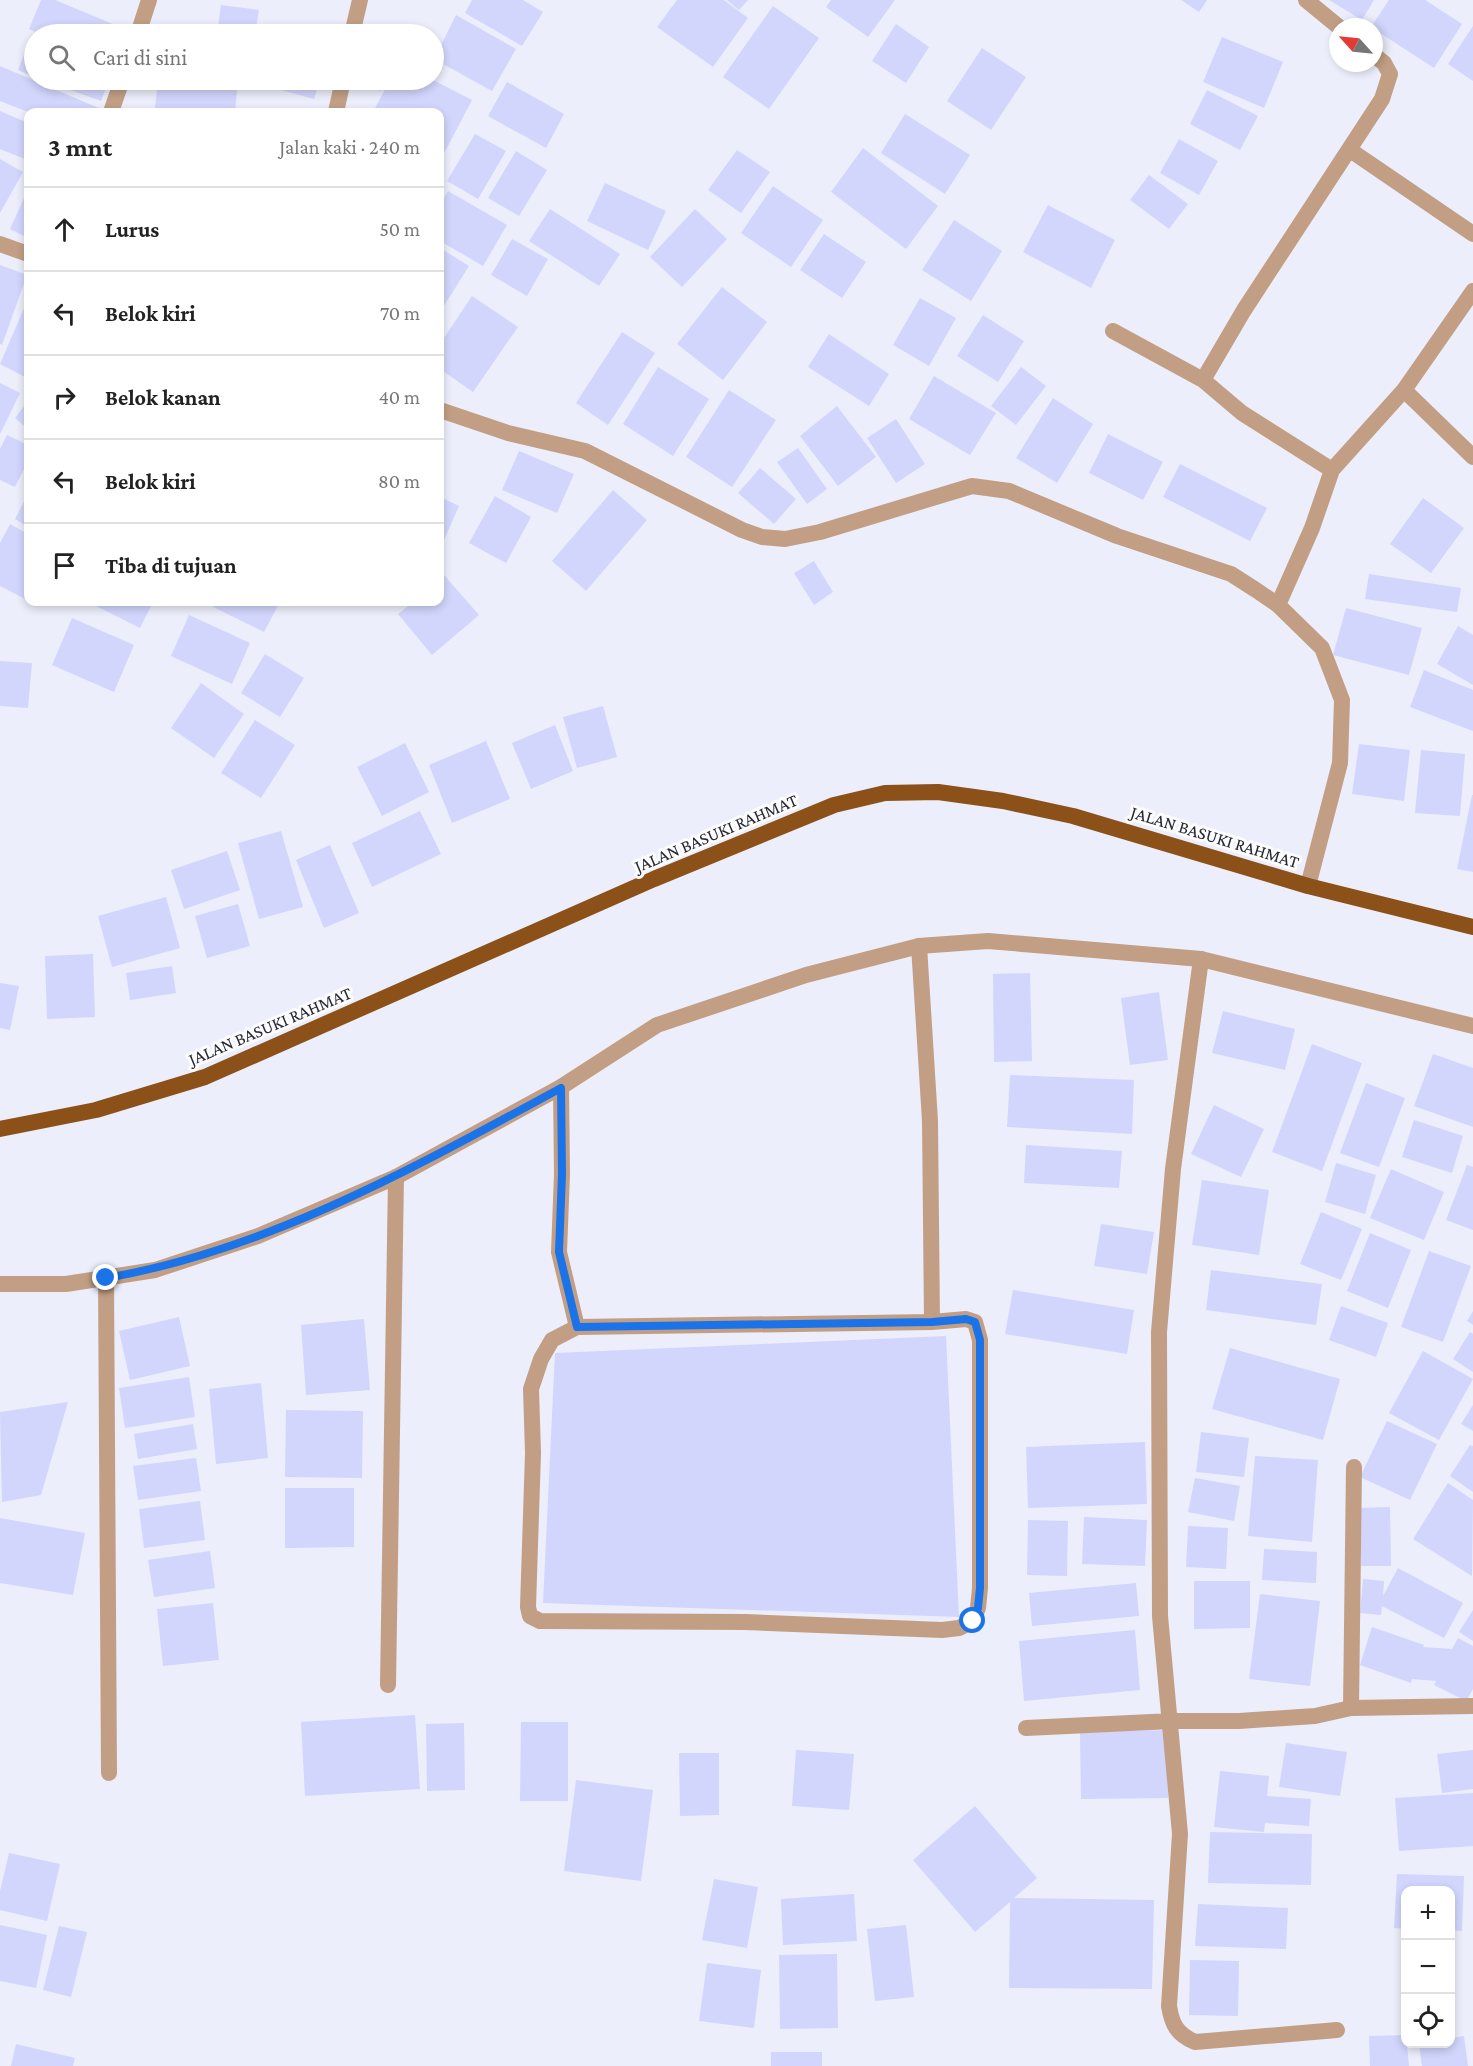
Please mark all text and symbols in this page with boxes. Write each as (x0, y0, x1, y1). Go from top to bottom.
north arrow (1329, 18, 1383, 72)
search box (24, 24, 444, 90)
icon: search (45, 41, 78, 74)
text: Cari di sini (93, 45, 187, 70)
text: 3 mnt (48, 133, 112, 162)
text: Jalan kaki · 240 m (279, 136, 420, 158)
icon: ahead (48, 213, 81, 246)
text: Lurus (105, 217, 159, 242)
text: 50 m (379, 218, 420, 240)
icon: left (48, 297, 81, 330)
text: Belok kiri (105, 301, 196, 326)
text: 70 m (380, 302, 420, 324)
icon: right (48, 381, 81, 414)
text: Belok kanan (105, 385, 221, 410)
text: 40 m (379, 386, 420, 408)
icon: left (48, 465, 81, 498)
text: Belok kiri (105, 469, 196, 494)
text: 80 m (378, 470, 420, 492)
icon: arrive (48, 549, 81, 582)
text: Tiba di tujuan (105, 553, 237, 578)
street label: JALAN BASUKI RAHMAT (630, 790, 801, 877)
street label: JALAN BASUKI RAHMAT (1126, 801, 1302, 872)
street label: JALAN BASUKI RAHMAT (184, 983, 355, 1070)
route end (92, 1264, 118, 1290)
route start (959, 1607, 985, 1633)
map controls (1401, 1886, 1455, 2048)
button: + (1401, 1886, 1455, 1940)
button: − (1401, 1940, 1455, 1994)
button: locate (1401, 1994, 1455, 2048)

